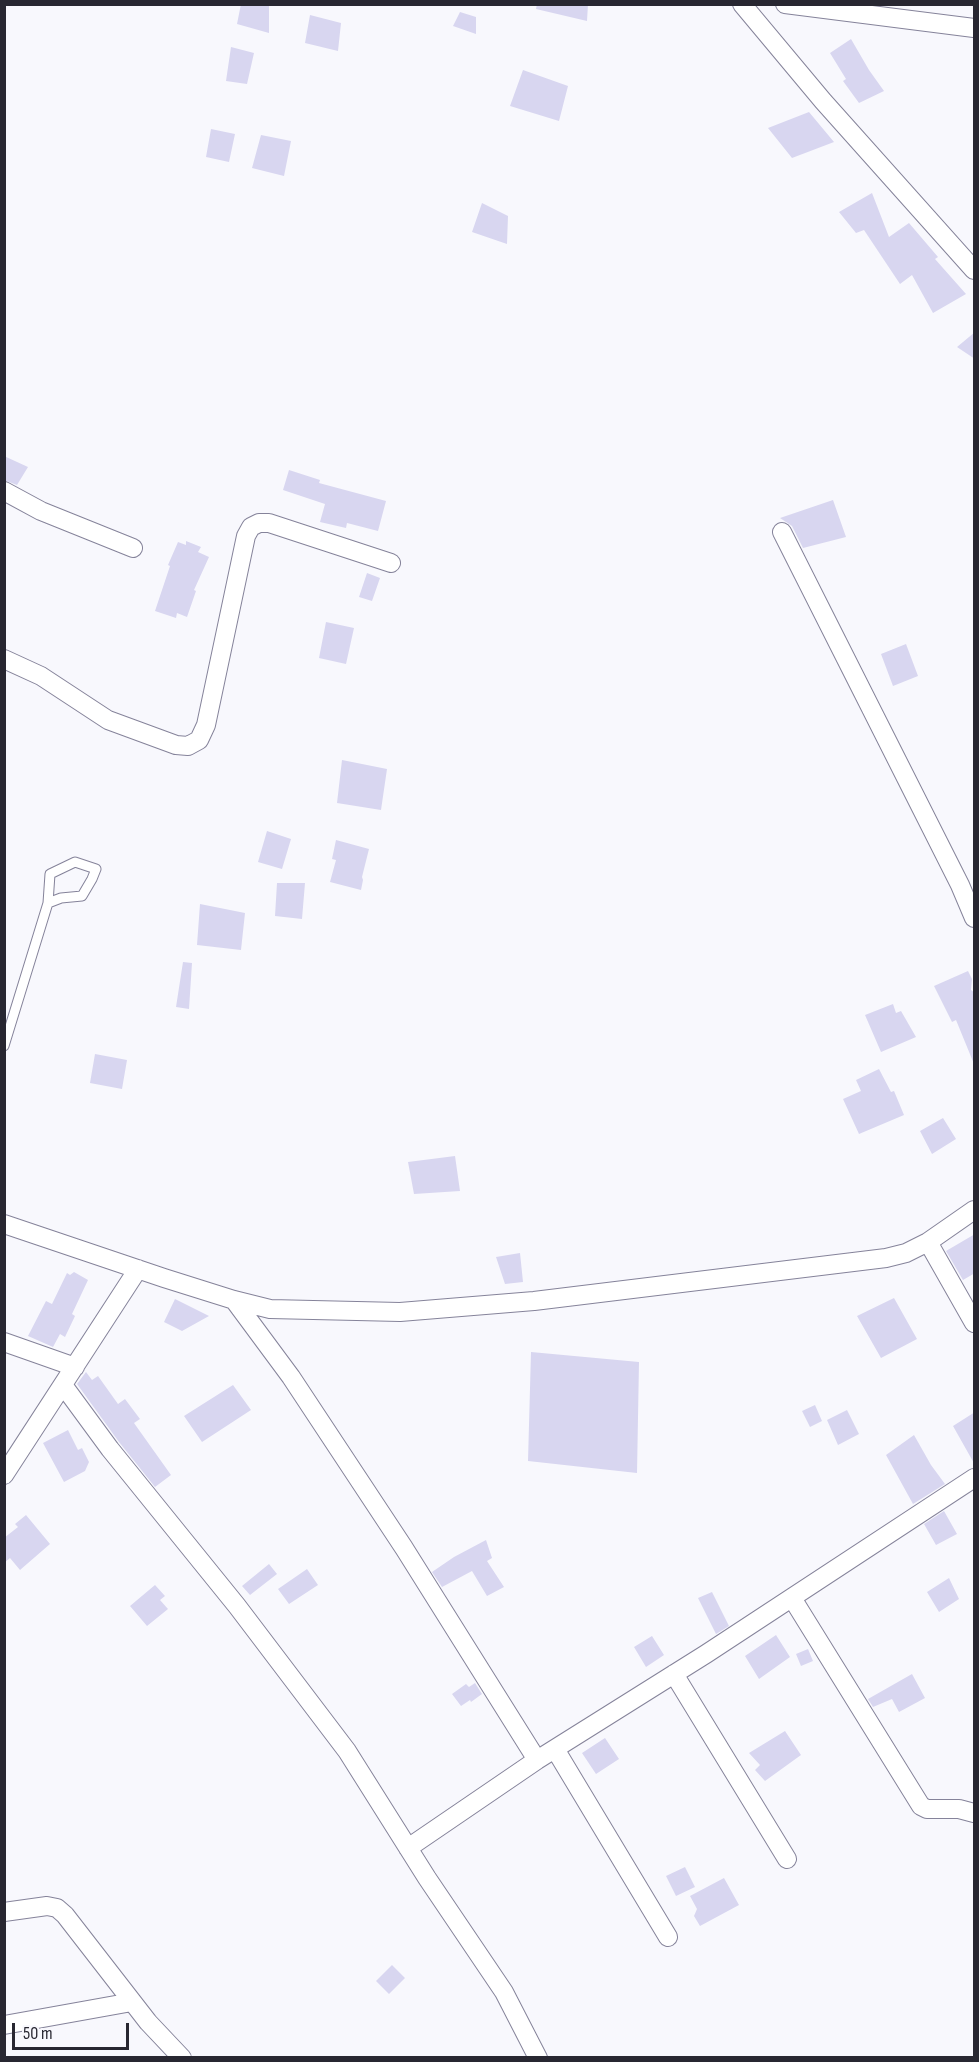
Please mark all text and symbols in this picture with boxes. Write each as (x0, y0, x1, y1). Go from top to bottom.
scale bar (15, 2011, 132, 2049)
text: 50 m (23, 2023, 53, 2044)

